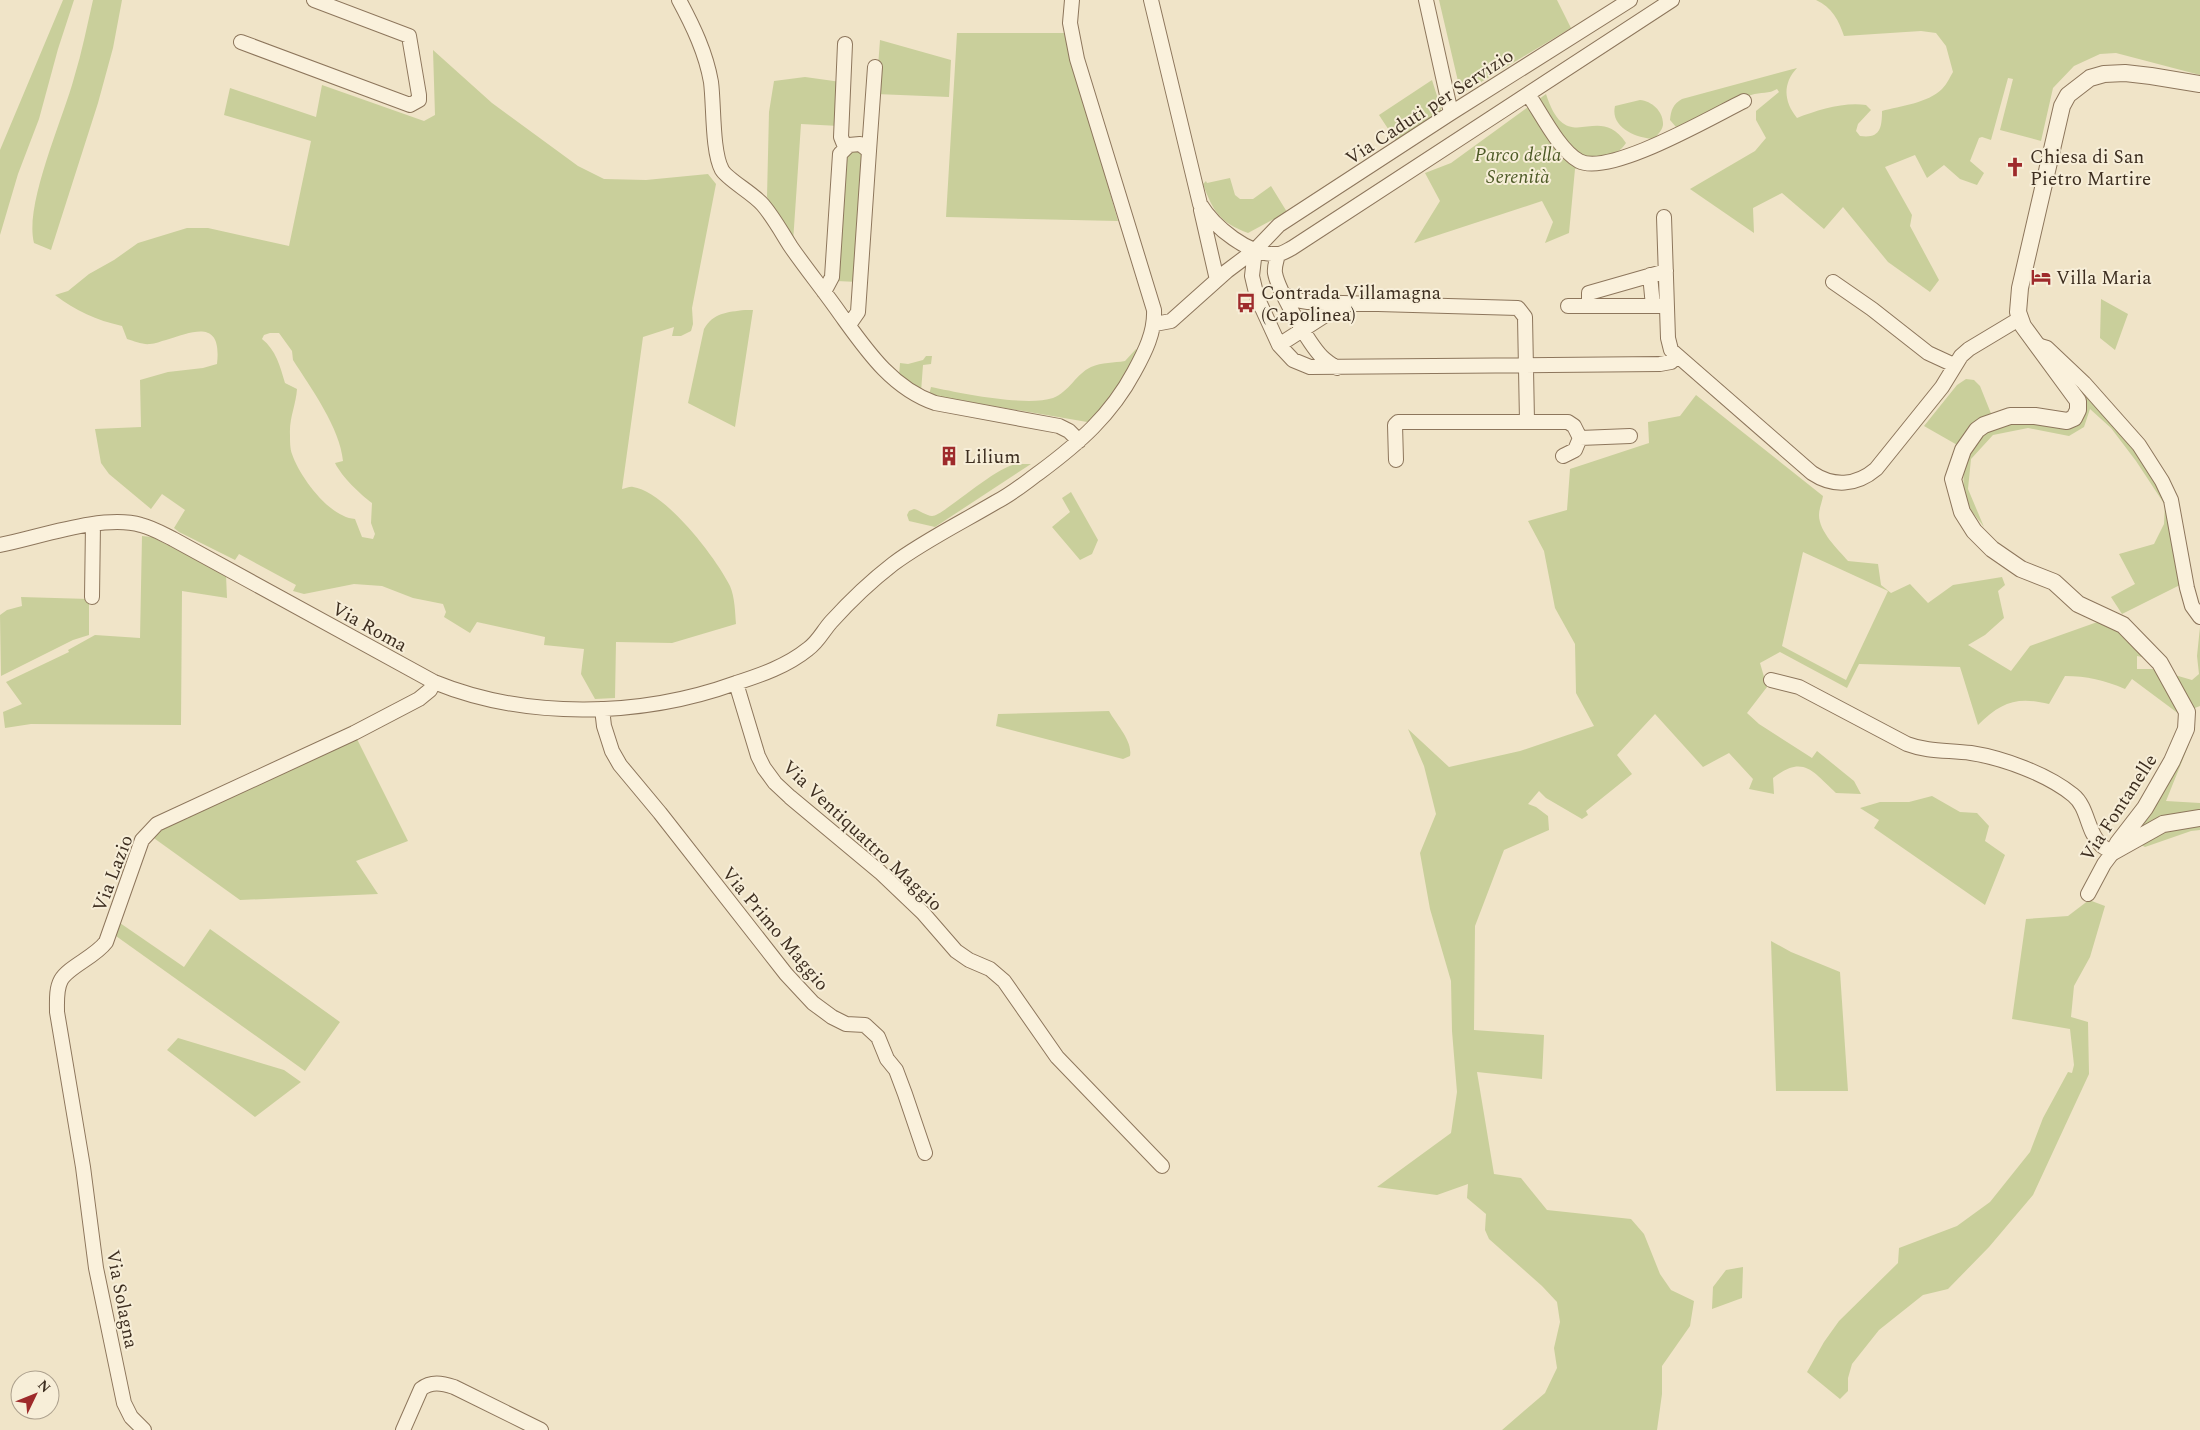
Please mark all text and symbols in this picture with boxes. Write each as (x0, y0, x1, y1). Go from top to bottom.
street label: Via Caduti per Servizio (1340, 42, 1520, 173)
park label: Parco della Serenità (1475, 141, 1562, 192)
place label: Chiesa di San Pietro Martire (2030, 143, 2151, 194)
church icon: Chiesa di San Pietro Martire (2004, 156, 2026, 178)
place label: Villa Maria (2056, 264, 2152, 293)
hotel icon: Villa Maria (2030, 266, 2052, 288)
place label: Contrada Villamagna (Capolinea) (1261, 279, 1442, 330)
bus stop icon: Contrada Villamagna (Capolinea) (1235, 292, 1257, 314)
place label: Lilium (964, 443, 1021, 472)
building icon: Lilium (938, 445, 960, 467)
street label: Via Roma (326, 595, 413, 660)
street label: Via Fontanelle (2074, 748, 2165, 867)
street label: Via Ventiquattro Maggio (775, 754, 949, 919)
street label: Via Lazio (85, 831, 141, 916)
street label: Via Primo Maggio (714, 860, 836, 998)
street label: Via Solagna (98, 1247, 145, 1352)
north arrow (10, 1370, 60, 1420)
text: N (33, 1375, 56, 1398)

